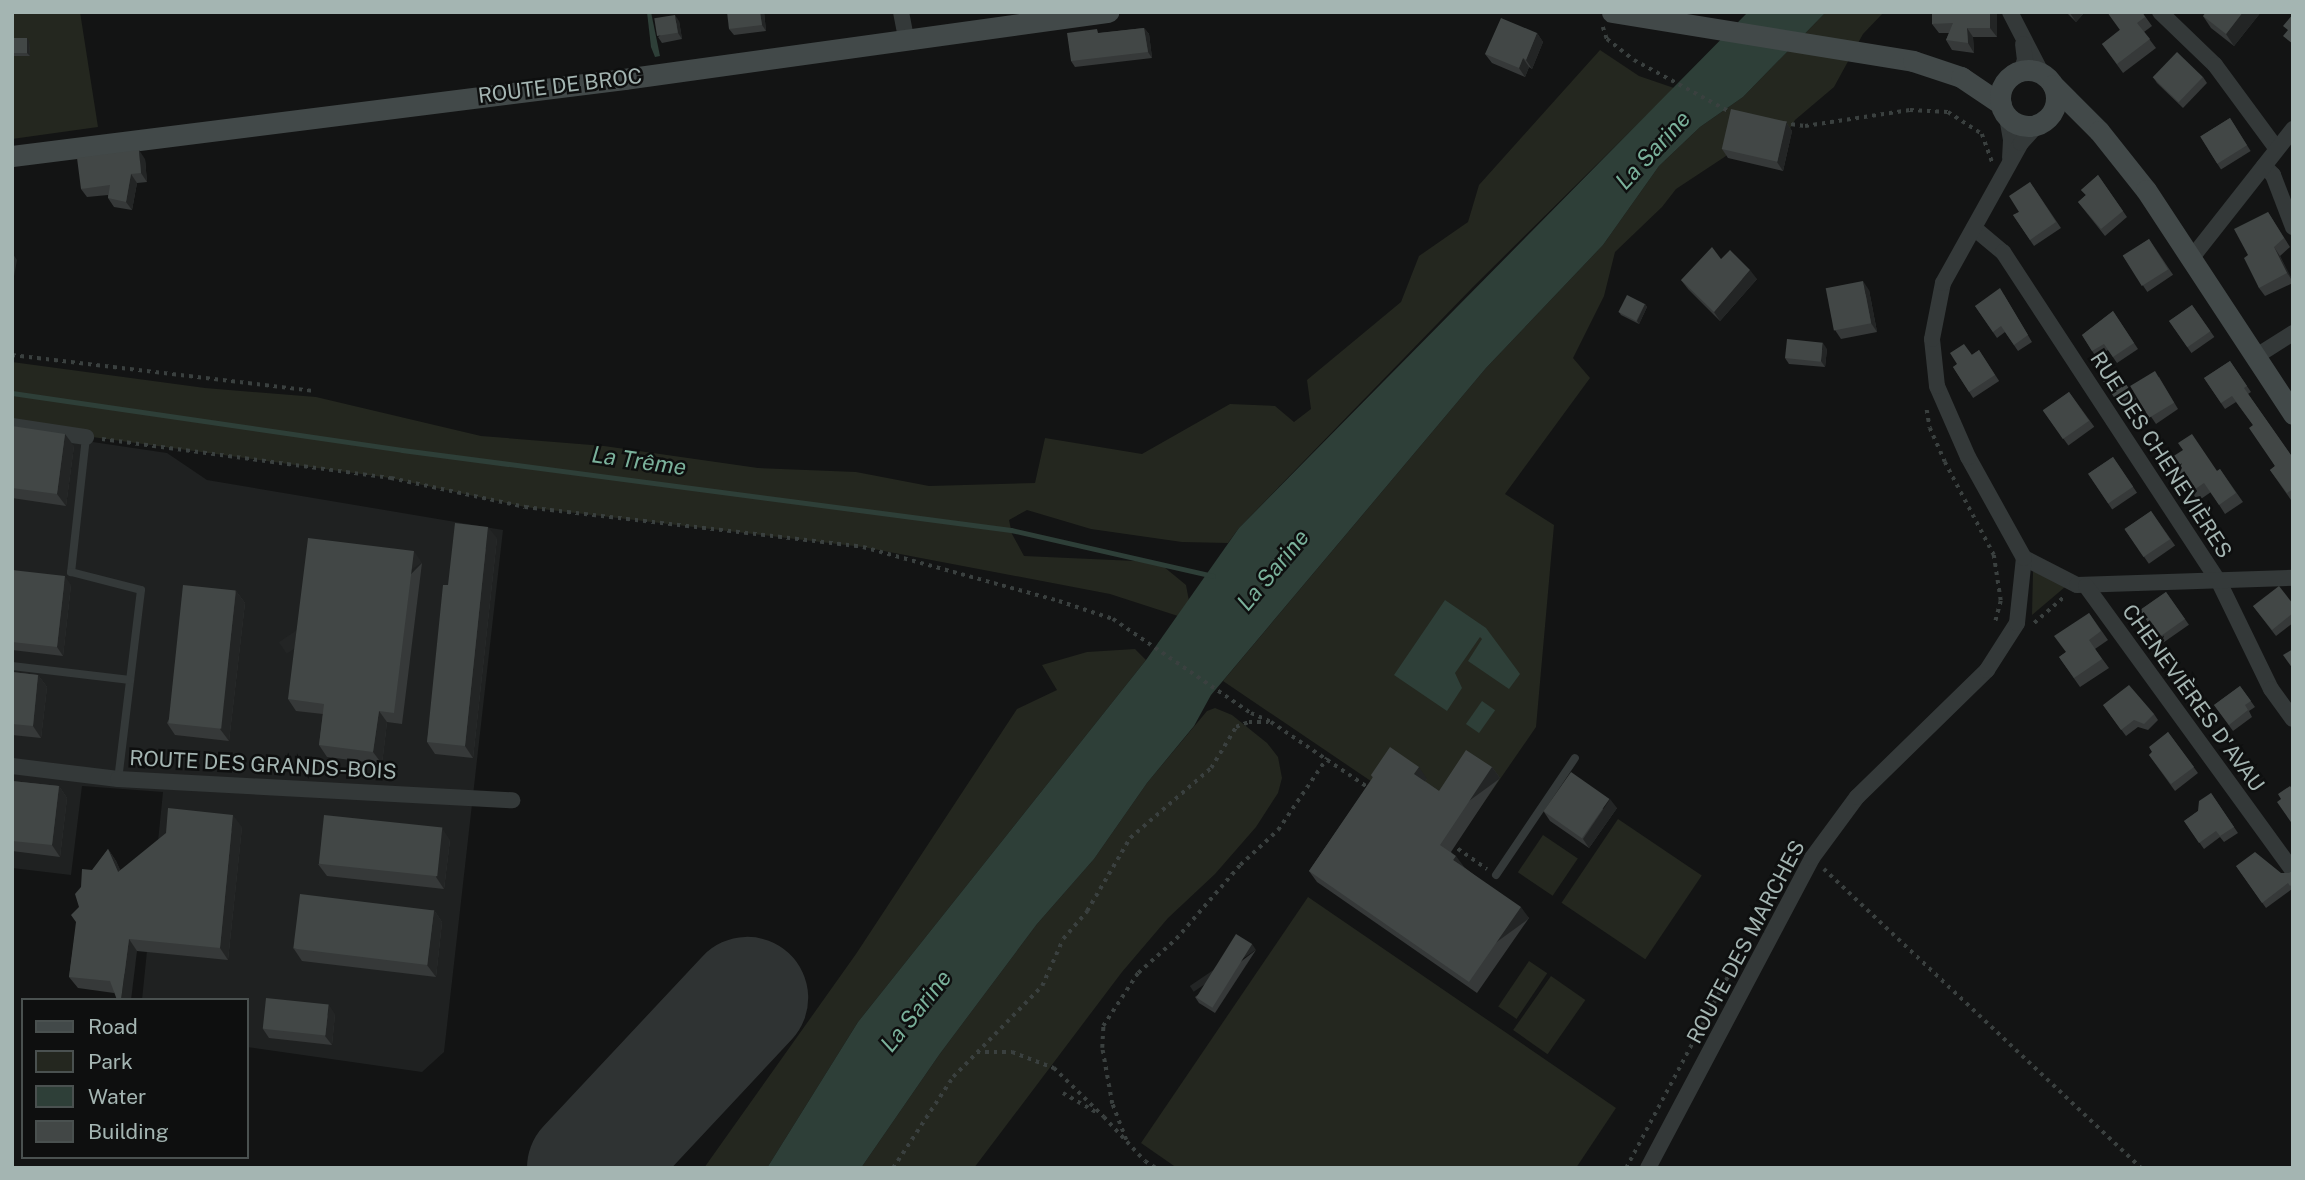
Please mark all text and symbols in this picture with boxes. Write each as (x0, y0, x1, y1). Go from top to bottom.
street label: ROUTE DE BROC (477, 63, 643, 109)
water label: La Sarine (1610, 105, 1696, 195)
street label: RUE DES CHENEVIÈRES (2085, 347, 2237, 563)
water label: La Trême (590, 441, 688, 481)
water label: La Sarine (1231, 524, 1315, 616)
street label: CHENEVIÈRES D'AVAU (2117, 599, 2269, 797)
street label: ROUTE DES GRANDS-BOIS (129, 745, 397, 785)
street label: ROUTE DES MARCHES (1682, 836, 1810, 1048)
water label: La Sarine (875, 965, 957, 1057)
legend (21, 998, 248, 1159)
text: Road (88, 1014, 138, 1039)
text: Park (88, 1049, 133, 1074)
text: Water (88, 1084, 146, 1109)
text: Building (88, 1119, 169, 1144)

